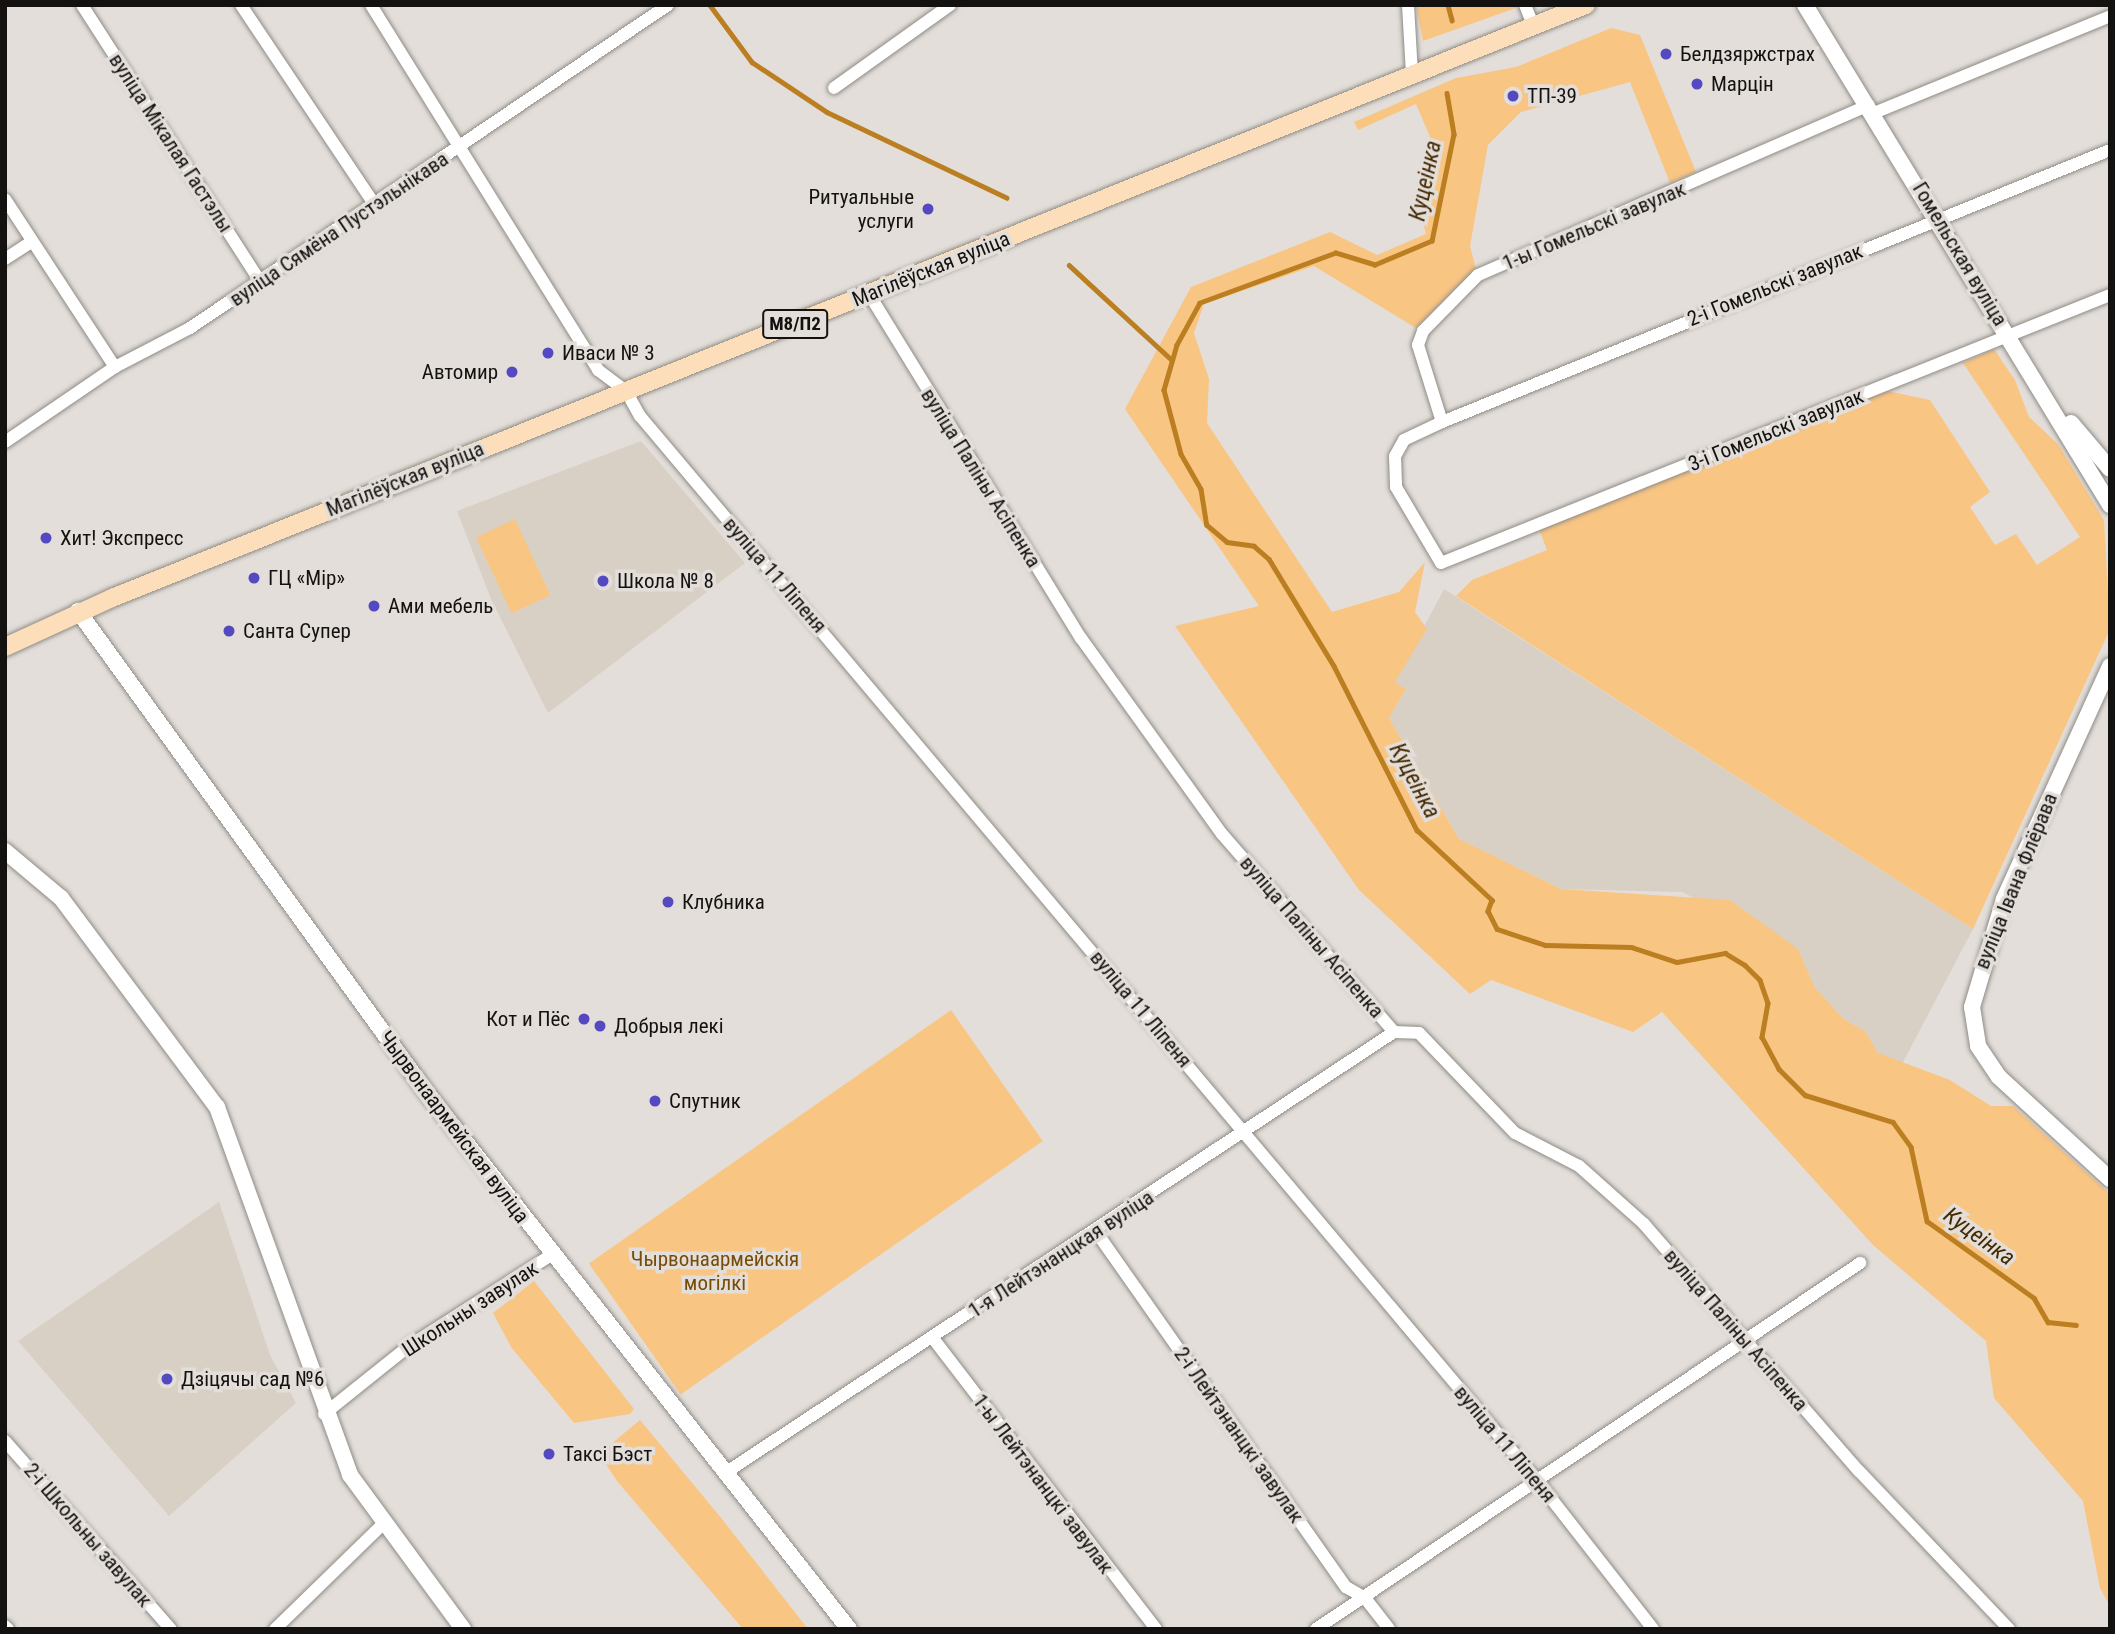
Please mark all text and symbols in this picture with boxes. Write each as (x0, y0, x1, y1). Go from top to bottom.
place label: Белдзяржстрах (1680, 41, 1815, 67)
marker: Белдзяржстрах (1658, 46, 1674, 62)
street label: вуліца Мікалая Гастэлы (104, 49, 238, 237)
place label: Марцін (1711, 71, 1774, 97)
marker: Марцін (1689, 76, 1705, 92)
place label: ТП-39 (1527, 83, 1577, 109)
marker: ТП-39 (1505, 88, 1521, 104)
water label: Куцеінка (1404, 138, 1448, 224)
street label: вуліца Сямёна Пустэльнікава (225, 146, 453, 312)
street label: 1-ы Гомельскі завулак (1499, 176, 1689, 276)
street label: Гомельская вуліца (1907, 178, 2013, 330)
place label: Ритуальные услуги (808, 184, 914, 234)
marker: Ритуальные услуги (920, 201, 936, 217)
street label: Магілёўская вуліца (849, 226, 1013, 312)
street label: 2-і Гомельскі завулак (1684, 238, 1866, 332)
road number: М8/П2 (762, 308, 828, 340)
place label: Иваси № 3 (562, 340, 655, 366)
marker: Иваси № 3 (540, 345, 556, 361)
place label: Автомир (422, 359, 498, 385)
marker: Автомир (504, 364, 520, 380)
street label: 3-і Гомельскі завулак (1685, 383, 1867, 477)
street label: вуліца Паліны Асіпенка (916, 384, 1046, 572)
street label: Магілёўская вуліца (323, 436, 487, 522)
street label: вуліца 11 Ліпеня (718, 512, 832, 638)
place label: Хит! Экспресс (60, 525, 184, 551)
marker: Хит! Экспресс (38, 530, 54, 546)
place label: ГЦ «Мір» (268, 565, 345, 591)
place label: Школа № 8 (617, 568, 714, 594)
marker: ГЦ «Мір» (246, 570, 262, 586)
marker: Школа № 8 (595, 573, 611, 589)
place label: Ами мебель (388, 593, 493, 619)
marker: Ами мебель (366, 598, 382, 614)
place label: Санта Супер (243, 618, 351, 644)
marker: Санта Супер (221, 623, 237, 639)
water label: Куцеінка (1383, 739, 1445, 823)
street label: вуліца Івана Флёрава (1969, 789, 2063, 973)
street label: вуліца Паліны Асіпенка (1235, 851, 1389, 1023)
place label: Клубника (682, 889, 765, 915)
marker: Клубника (660, 894, 676, 910)
street label: вуліца 11 Ліпеня (1085, 945, 1197, 1073)
place label: Кот и Пёс (486, 1006, 570, 1032)
marker: Кот и Пёс (576, 1011, 592, 1027)
place label: Добрыя лекі (614, 1013, 723, 1039)
marker: Добрыя лекі (592, 1018, 608, 1034)
street label: Чырвонаармейская вуліца (374, 1026, 534, 1228)
place label: Спутник (669, 1088, 741, 1114)
marker: Спутник (647, 1093, 663, 1109)
street label: 1-я Лейтэнанцкая вуліца (964, 1185, 1158, 1323)
water label: Куцеінка (1938, 1202, 2020, 1272)
street label: вуліца Паліны Асіпенка (1659, 1244, 1813, 1416)
park label: Чырвонаармейскія могілкі (631, 1246, 799, 1296)
street label: Школьны завулак (397, 1256, 543, 1362)
street label: 2-і Лейтэнанцкі завулак (1169, 1342, 1309, 1528)
place label: Дзіцячы сад №6 (181, 1366, 324, 1392)
marker: Дзіцячы сад №6 (159, 1371, 175, 1387)
street label: вуліца 11 Ліпеня (1449, 1380, 1561, 1508)
street label: 1-ы Лейтэнанцкі завулак (967, 1389, 1119, 1579)
place label: Таксі Бэст (563, 1441, 652, 1467)
marker: Таксі Бэст (541, 1446, 557, 1462)
street label: 2-і Школьны завулак (19, 1458, 157, 1612)

